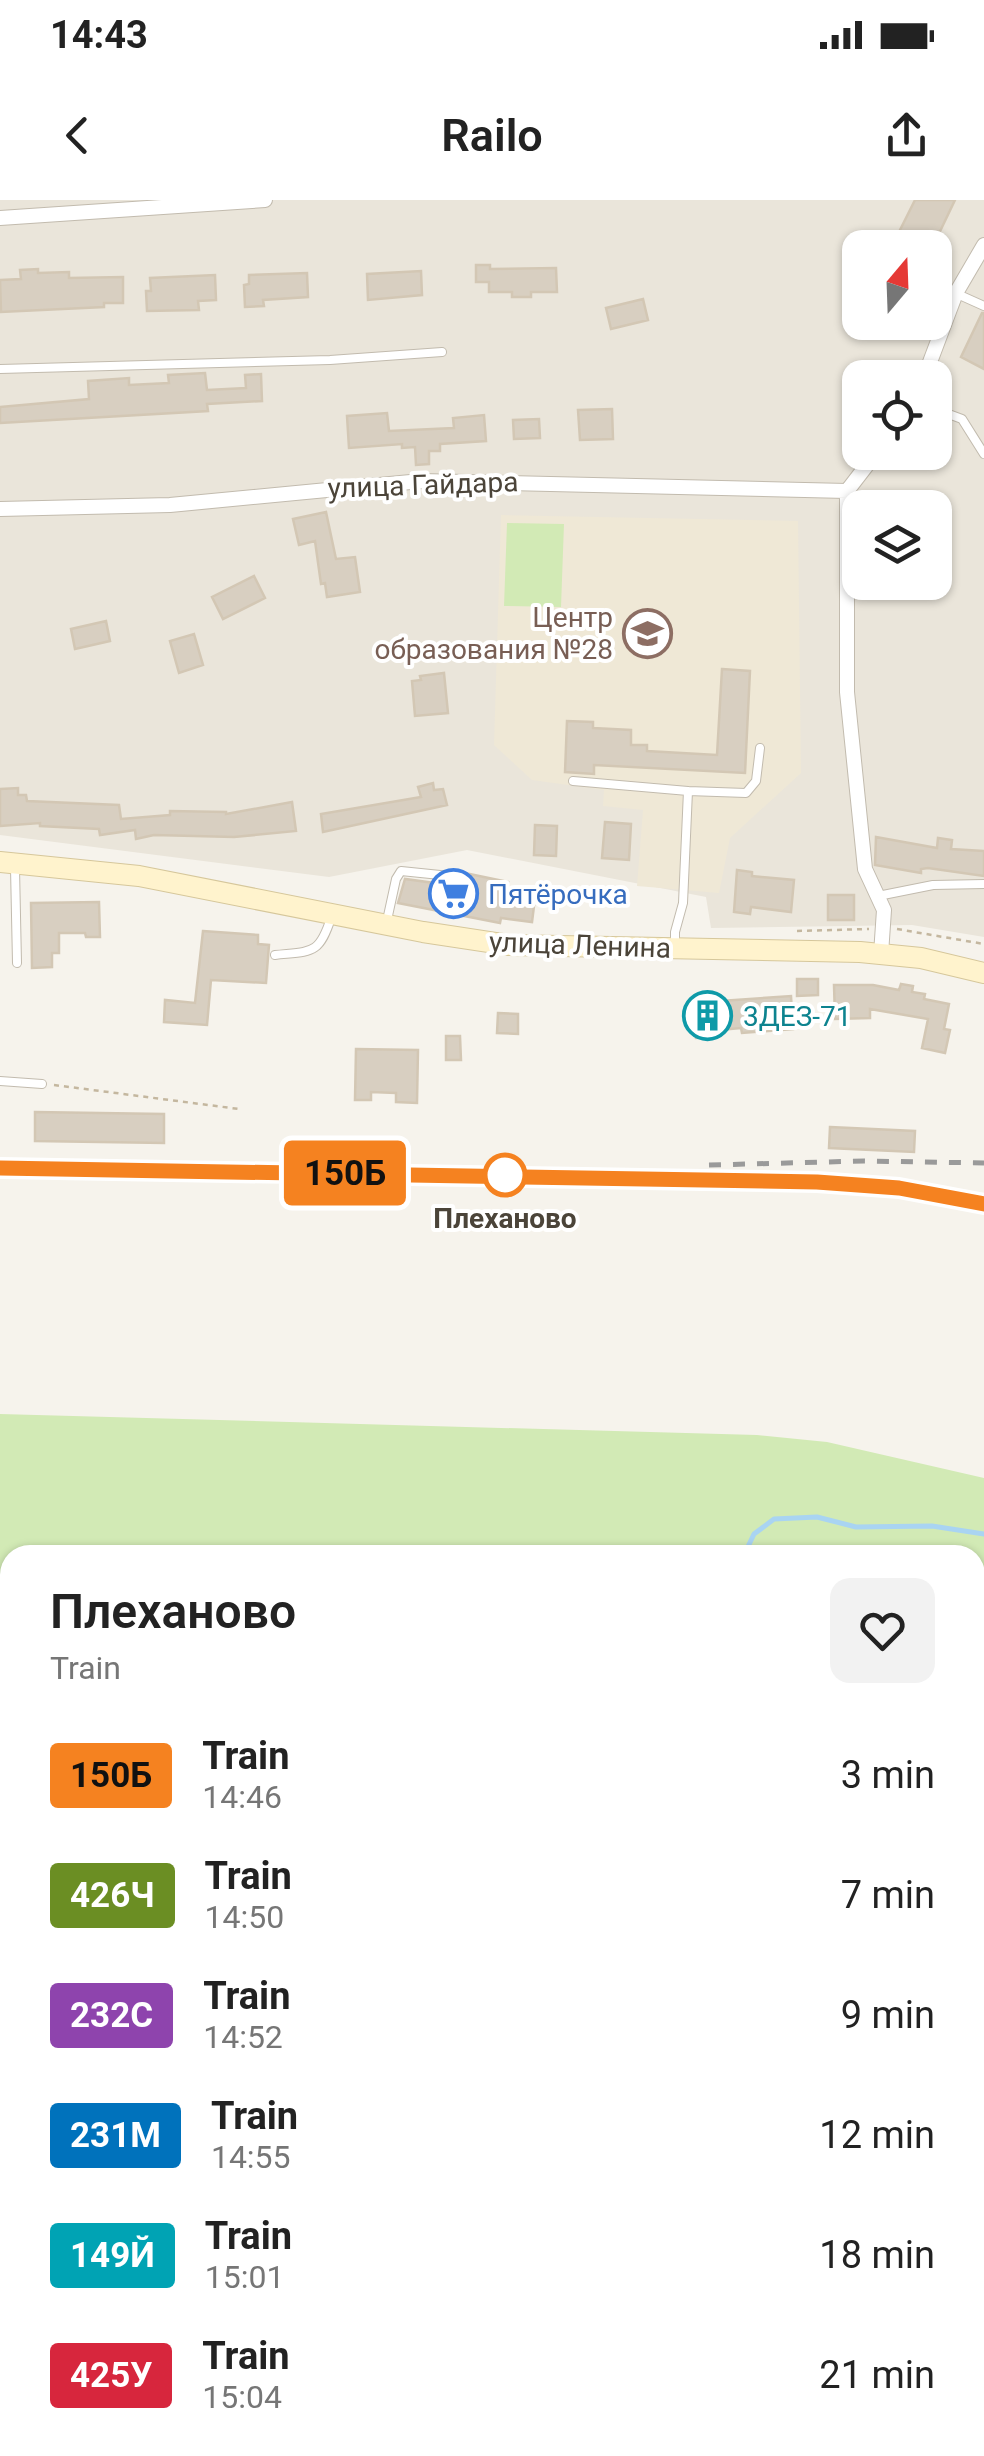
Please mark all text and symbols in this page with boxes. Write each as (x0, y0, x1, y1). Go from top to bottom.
text: 14:43 (50, 13, 148, 57)
icon: back (50, 108, 105, 163)
icon: share (879, 108, 934, 163)
text: Railo (441, 109, 543, 162)
north arrow (842, 230, 952, 340)
map controls (842, 230, 952, 600)
button: locate (842, 360, 952, 470)
street label: улица Гайдара (327, 465, 519, 505)
button: layers (842, 490, 952, 600)
place label: Центр образования №28 (375, 601, 613, 666)
school or university icon: Центр образования №28 (622, 607, 674, 659)
supermarket icon: Пятёрочка (427, 868, 479, 920)
place label: Пятёрочка (488, 878, 628, 911)
street label: улица Ленина (488, 925, 672, 965)
building icon: 3ДЕЗ-71 (682, 990, 734, 1042)
place label: 3ДЕЗ-71 (743, 1000, 852, 1033)
line badge: 150Б (275, 1140, 415, 1206)
text: 150Б (304, 1153, 386, 1194)
marker: Плеханово (484, 1154, 526, 1196)
place label: Плеханово (433, 1202, 577, 1235)
button: heart (830, 1578, 935, 1683)
text: Плеханово (50, 1583, 296, 1640)
text: Train (50, 1649, 121, 1687)
text: Train (202, 1734, 289, 1778)
text: 3 min (841, 1753, 935, 1797)
text: 150Б (70, 1755, 152, 1796)
text: 14:46 (202, 1778, 282, 1816)
text: Train (205, 1854, 292, 1898)
text: 7 min (841, 1873, 935, 1917)
text: 426Ч (70, 1875, 155, 1916)
text: 14:50 (205, 1898, 284, 1936)
text: Train (203, 1974, 290, 2018)
text: 9 min (841, 1993, 935, 2037)
text: 232C (70, 1995, 153, 2036)
text: 14:52 (203, 2018, 283, 2056)
text: Train (211, 2094, 298, 2138)
text: 12 min (819, 2113, 935, 2157)
text: 231М (70, 2115, 161, 2156)
text: 14:55 (211, 2138, 291, 2176)
text: Train (205, 2214, 292, 2258)
text: 18 min (819, 2233, 935, 2277)
text: 149Й (70, 2235, 155, 2276)
text: 15:01 (205, 2258, 284, 2296)
text: Train (202, 2334, 290, 2378)
text: 21 min (819, 2353, 935, 2397)
text: 425У (70, 2355, 152, 2396)
text: 15:04 (202, 2378, 282, 2416)

